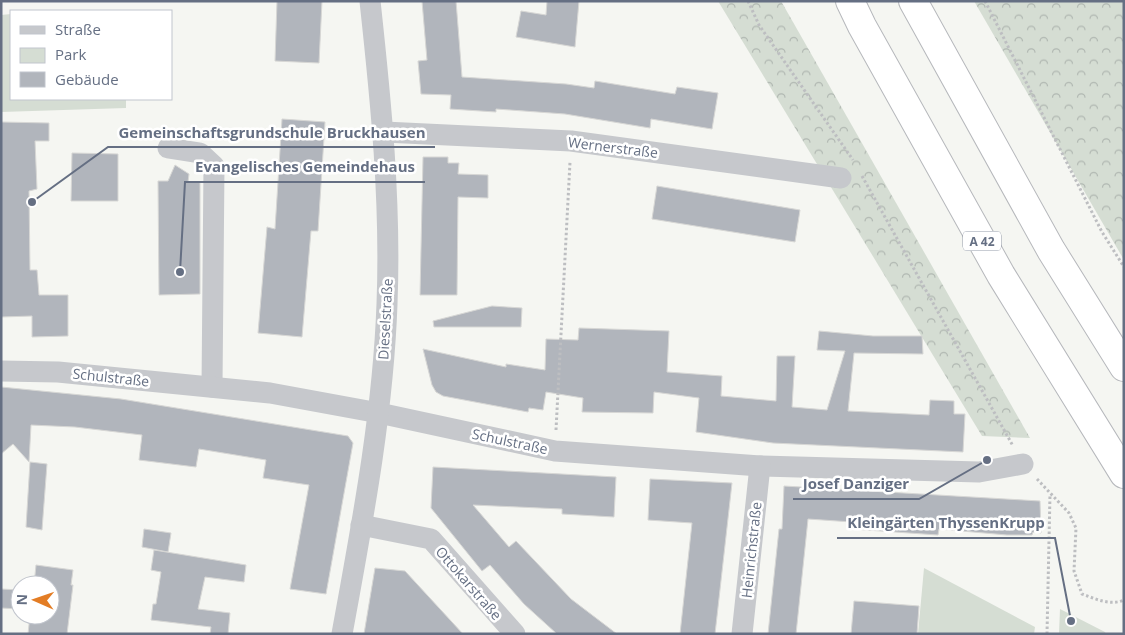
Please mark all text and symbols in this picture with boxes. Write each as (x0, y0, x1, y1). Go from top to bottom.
legend (10, 10, 172, 100)
text: Straße (55, 19, 101, 39)
text: Park (55, 44, 86, 64)
text: Gebäude (55, 69, 119, 89)
callout: Gemeinschaftsgrundschule Bruckhausen (108, 117, 435, 147)
text: Gemeinschaftsgrundschule Bruckhausen (118, 122, 426, 142)
street label: Wernerstraße (567, 132, 659, 162)
callout: Evangelisches Gemeindehaus (185, 152, 425, 182)
text: Evangelisches Gemeindehaus (195, 156, 415, 176)
road number: A 42 (963, 232, 1001, 250)
street label: Dieselstraße (373, 278, 397, 360)
street label: Schulstraße (72, 364, 150, 390)
street label: Schulstraße (470, 424, 550, 458)
callout: Josef Danziger (793, 469, 919, 499)
text: Josef Danziger (801, 473, 909, 493)
street label: Heinrichstraße (737, 501, 766, 599)
callout: Kleingärten ThyssenKrupp (837, 508, 1055, 538)
text: Kleingärten ThyssenKrupp (847, 512, 1045, 532)
street label: Ottokarstraße (432, 542, 506, 624)
north arrow (10, 575, 60, 625)
text: N (12, 594, 31, 606)

